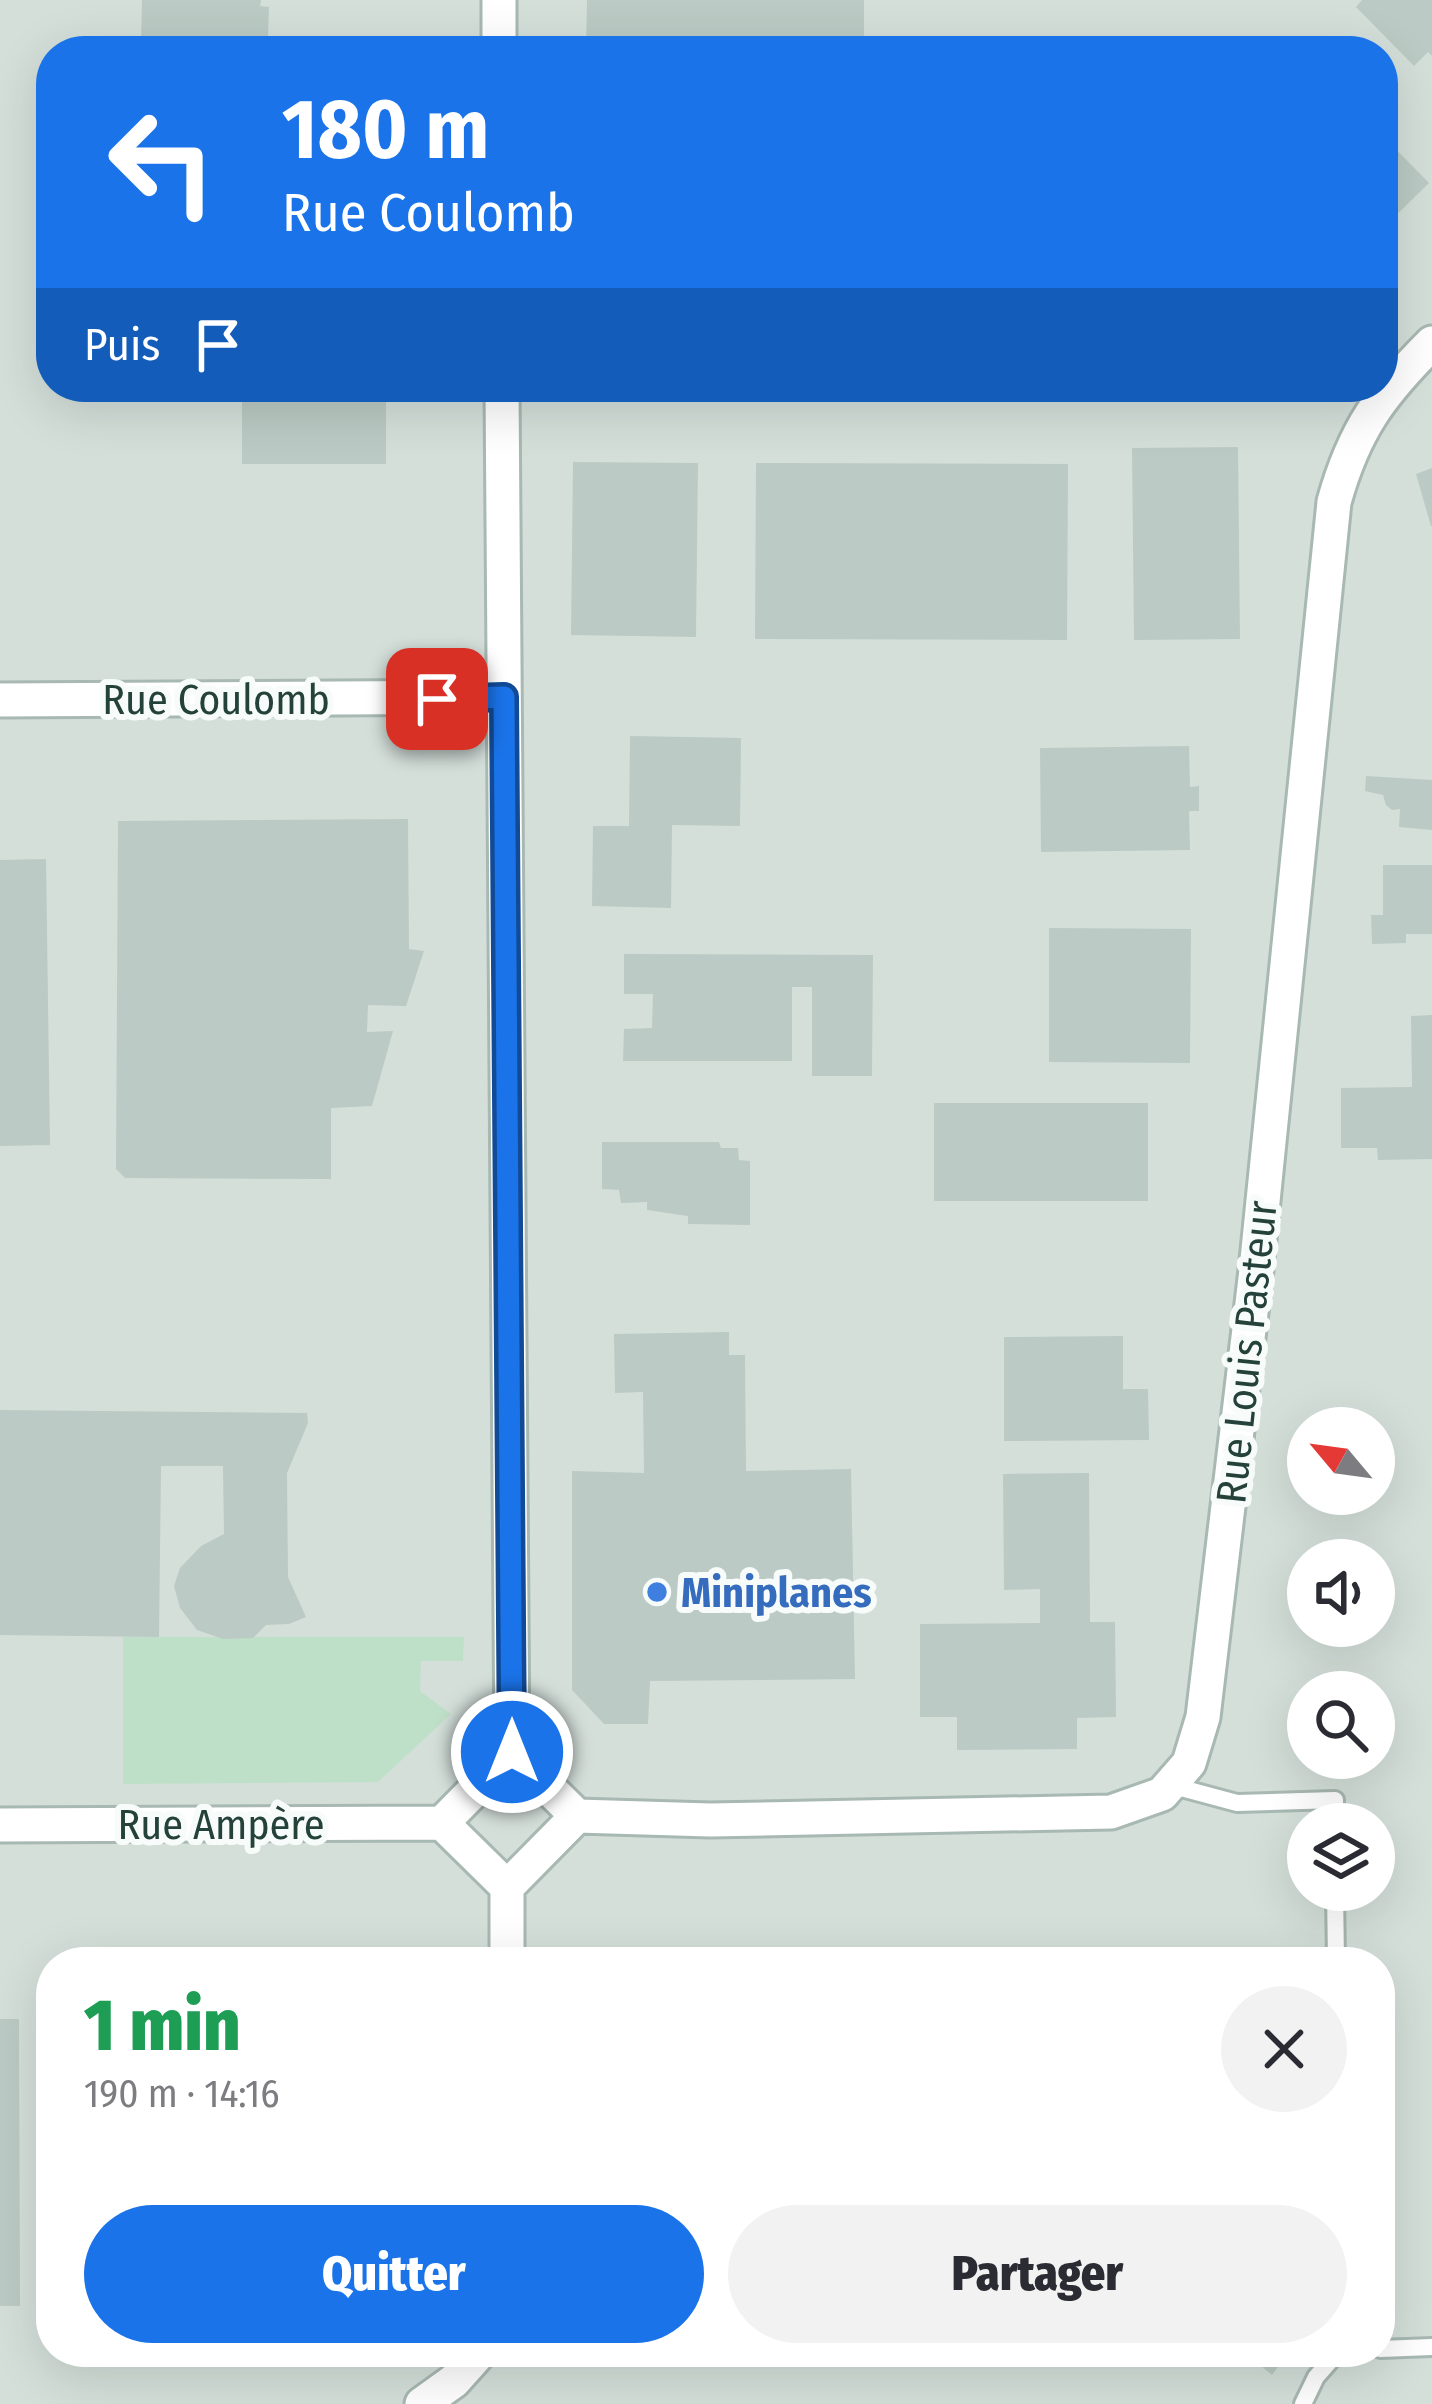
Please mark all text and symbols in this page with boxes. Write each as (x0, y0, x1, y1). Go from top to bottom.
text: 180 m (282, 79, 489, 180)
icon: left (84, 84, 240, 240)
text: Rue Coulomb (282, 181, 575, 245)
icon: arrive (185, 312, 251, 378)
text: Puis (84, 318, 161, 372)
pin (386, 648, 488, 750)
icon: arrive (404, 666, 470, 732)
street label: Rue Coulomb (102, 675, 330, 725)
street label: Rue Louis Pasteur (1206, 1198, 1288, 1506)
north arrow (1287, 1407, 1395, 1515)
map controls (1287, 1407, 1395, 1911)
button: sound (1287, 1539, 1395, 1647)
place label: Miniplanes (681, 1568, 872, 1618)
marker: Miniplanes (644, 1579, 670, 1605)
button: search (1287, 1671, 1395, 1779)
position arrow (449, 1689, 575, 1815)
street label: Rue Ampère (117, 1800, 325, 1850)
button: layers (1287, 1803, 1395, 1911)
text: 1 min (84, 1983, 241, 2069)
button: close (1221, 1986, 1347, 2112)
text: 190 m · 14:16 (84, 2071, 280, 2117)
button: Quitter (84, 2205, 704, 2343)
button: Partager (728, 2205, 1347, 2343)

